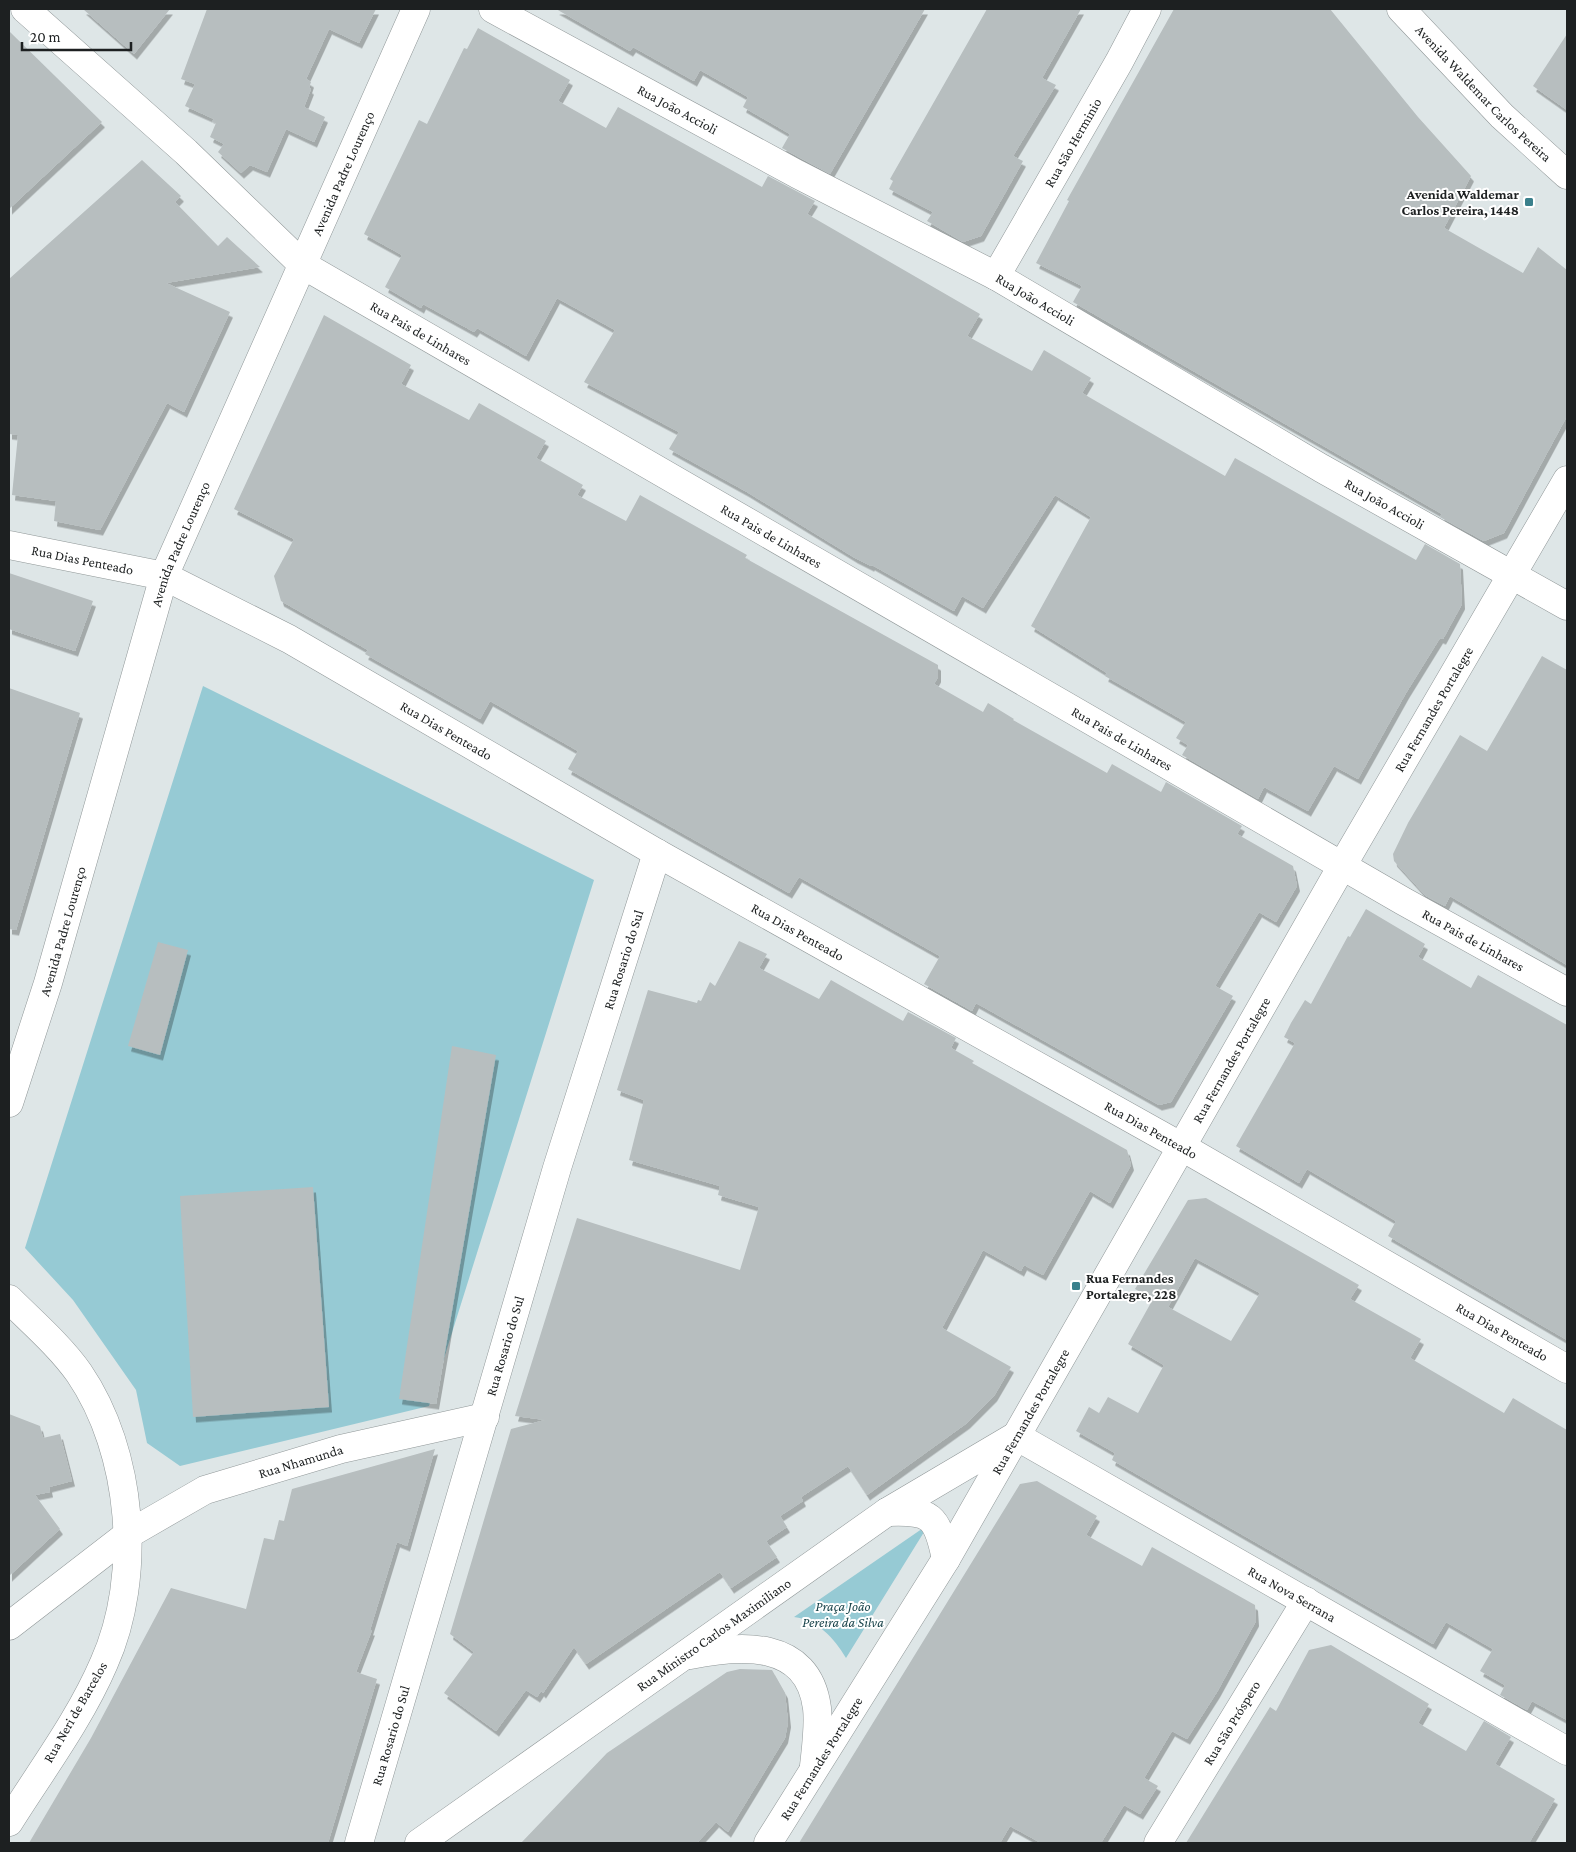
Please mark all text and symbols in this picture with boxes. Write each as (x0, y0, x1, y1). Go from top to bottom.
scale bar (22, 20, 131, 52)
street label: Avenida Waldemar Carlos Pereira (1412, 22, 1555, 165)
text: 20 m (30, 29, 61, 45)
street label: Rua João Accioli (635, 81, 721, 138)
street label: Rua São Herminio (1041, 95, 1105, 190)
street label: Avenida Padre Lourenço (308, 109, 378, 238)
place label: Avenida Waldemar Carlos Pereira, 1448 (1402, 186, 1519, 219)
marker: Avenida Waldemar Carlos Pereira, 1448 (1523, 196, 1535, 208)
street label: Rua João Accioli (993, 270, 1078, 329)
street label: Rua Pais de Linhares (367, 298, 474, 369)
street label: Rua João Accioli (1342, 475, 1428, 533)
street label: Avenida Padre Lourenço (148, 479, 213, 609)
street label: Rua Pais de Linhares (718, 500, 825, 571)
street label: Rua Dias Penteado (30, 542, 135, 578)
street label: Rua Fernandes Portalegre (1391, 644, 1476, 775)
street label: Rua Dias Penteado (397, 697, 495, 763)
street label: Rua Pais de Linhares (1069, 703, 1175, 774)
street label: Avenida Padre Lourenço (36, 864, 89, 998)
street label: Rua Dias Penteado (749, 899, 847, 964)
street label: Rua Pais de Linhares (1420, 905, 1527, 975)
street label: Rua Rosario do Sul (600, 908, 647, 1011)
street label: Rua Fernandes Portalegre (1189, 994, 1273, 1126)
street label: Rua Dias Penteado (1102, 1097, 1200, 1162)
place label: Rua Fernandes Portalegre, 228 (1086, 1270, 1176, 1303)
marker: Rua Fernandes Portalegre, 228 (1070, 1280, 1082, 1292)
street label: Rua Rosario do Sul (483, 1294, 527, 1398)
street label: Rua Dias Penteado (1453, 1299, 1551, 1364)
street label: Rua Fernandes Portalegre (988, 1346, 1073, 1477)
street label: Rua Nhamunda (257, 1441, 345, 1481)
street label: Rua Nova Serrana (1245, 1562, 1339, 1625)
street label: Rua Ministro Carlos Maximiliano (634, 1575, 794, 1694)
park label: Praça João Pereira da Silva (802, 1598, 884, 1630)
street label: Rua Neri de Barcelos (40, 1659, 110, 1765)
street label: Rua São Próspero (1200, 1678, 1263, 1768)
street label: Rua Rosario do Sul (368, 1683, 413, 1787)
street label: Rua Fernandes Portalegre (777, 1694, 866, 1823)

